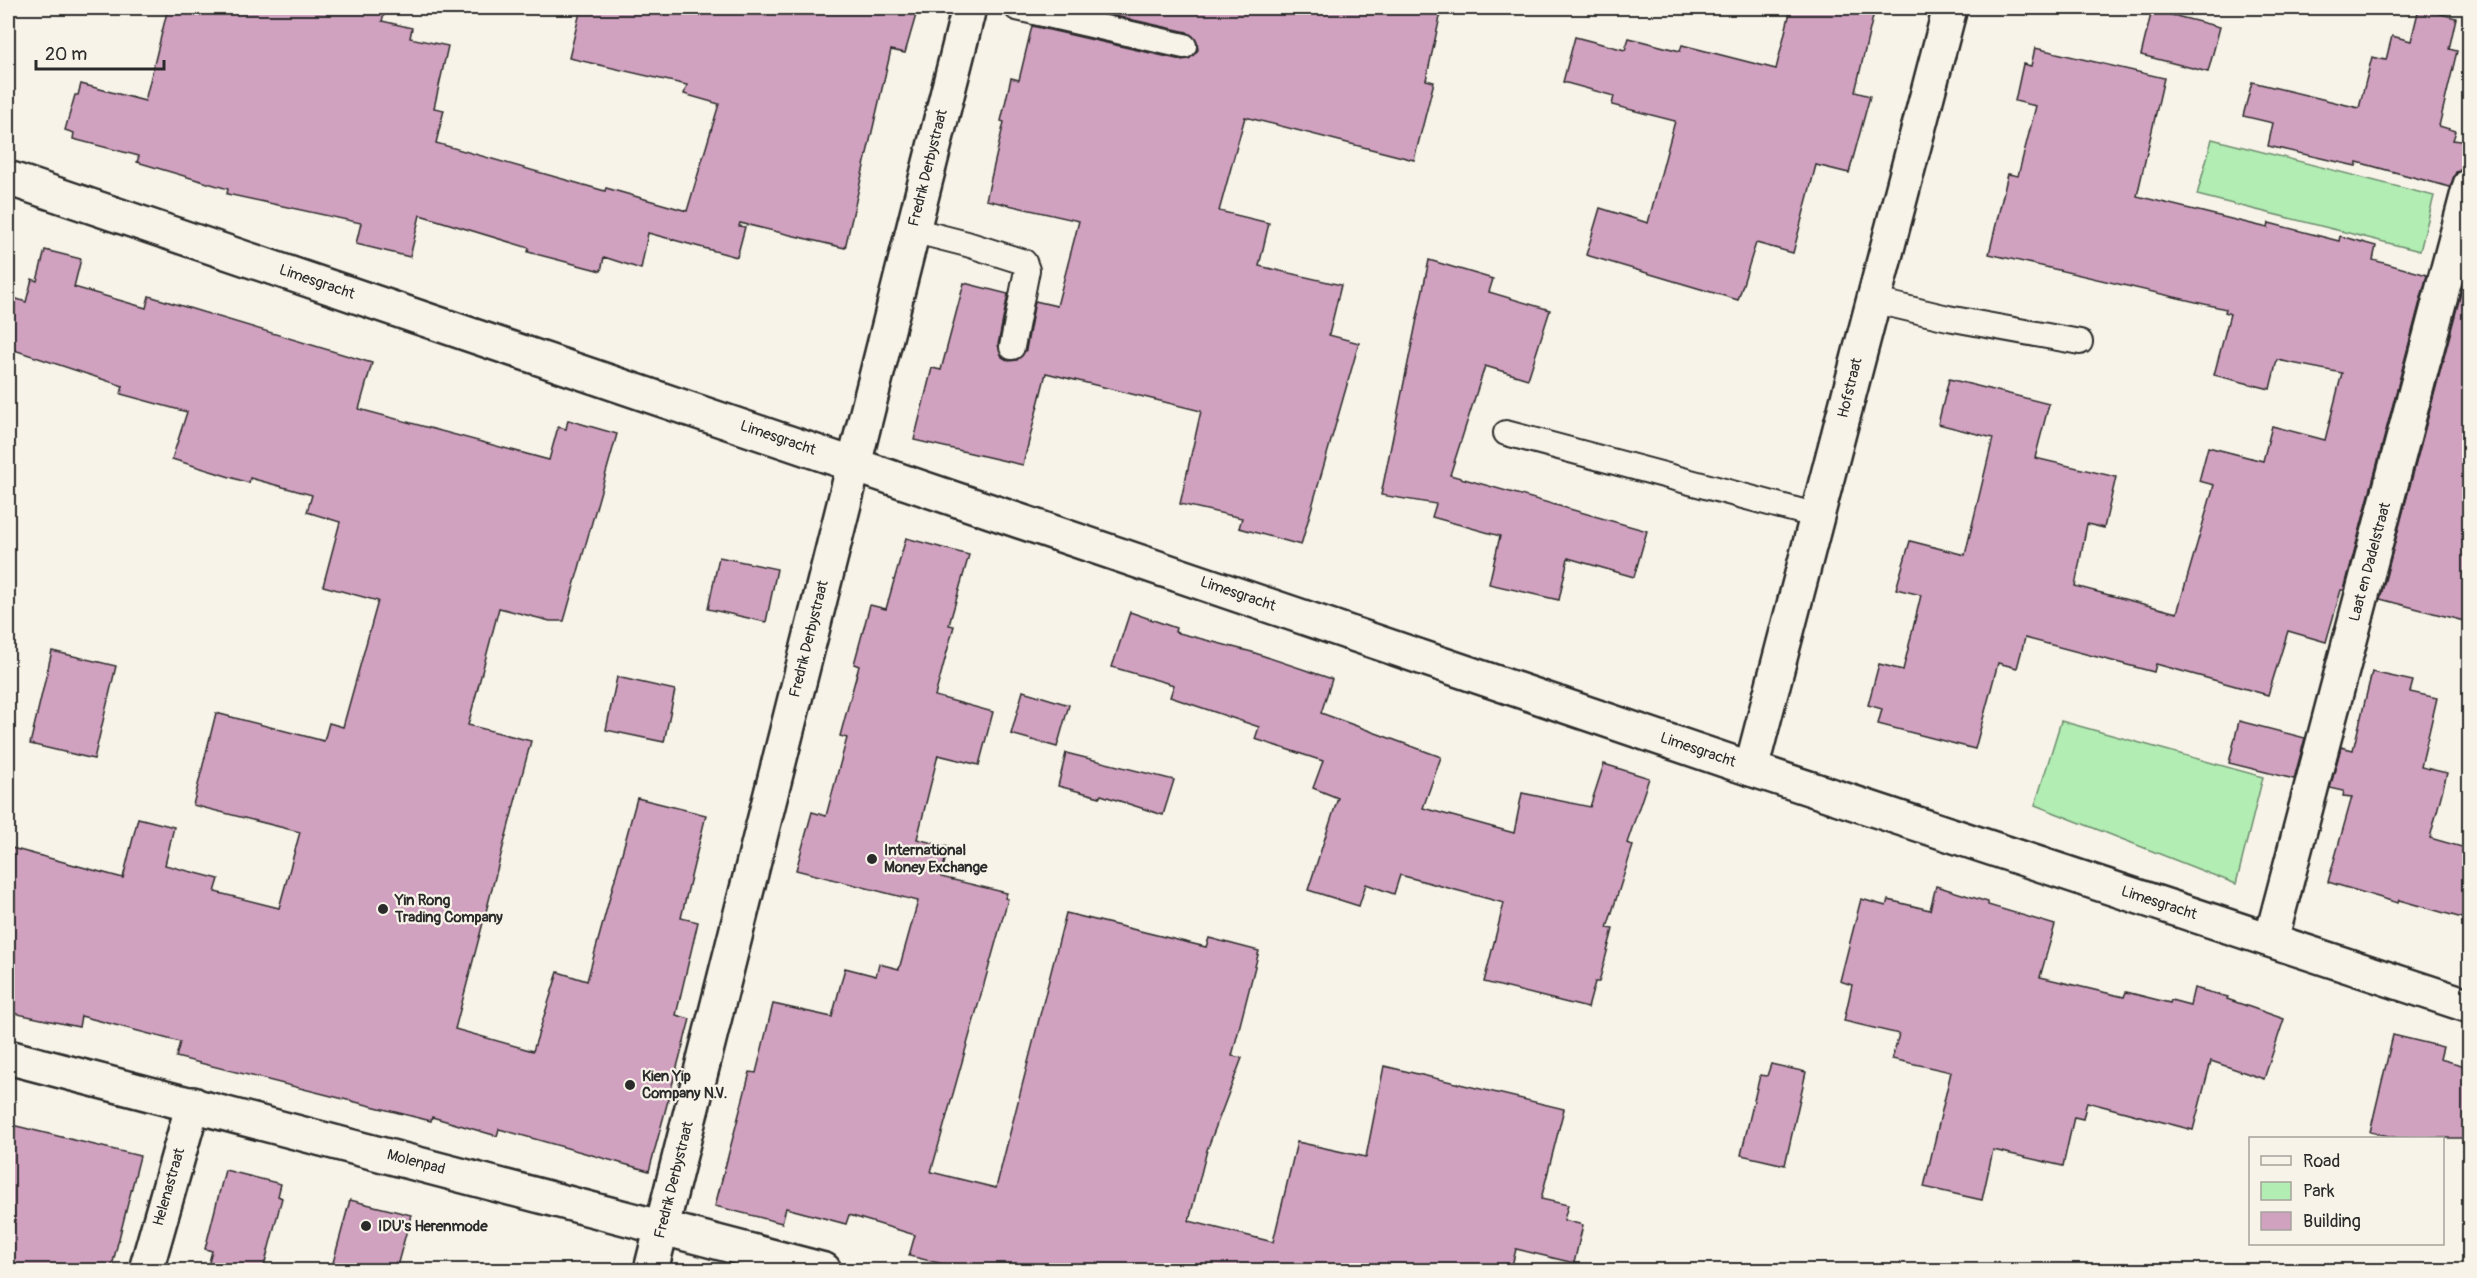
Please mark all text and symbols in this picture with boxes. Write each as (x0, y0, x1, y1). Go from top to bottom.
scale bar (36, 33, 164, 71)
text: 20 m (45, 43, 87, 66)
street label: Fredrik Derbystraat (904, 107, 952, 228)
street label: Limesgracht (277, 260, 358, 304)
street label: Hofstraat (1833, 355, 1867, 420)
street label: Limesgracht (738, 416, 819, 460)
street label: Laat en Dadelstraat (2345, 499, 2395, 624)
street label: Limesgracht (1198, 572, 1279, 616)
street label: Fredrik Derbystraat (785, 578, 833, 699)
street label: Limesgracht (1658, 728, 1739, 772)
place label: International Money Exchange (884, 841, 988, 877)
marker: International Money Exchange (865, 852, 879, 866)
street label: Limesgracht (2119, 882, 2200, 925)
place label: Yin Rong Trading Company (394, 891, 503, 927)
marker: Yin Rong Trading Company (376, 902, 390, 916)
place label: Kien Yip Company N.V. (642, 1067, 727, 1103)
marker: Kien Yip Company N.V. (623, 1078, 637, 1092)
street label: Fredrik Derbystraat (650, 1119, 698, 1240)
legend (2249, 1137, 2444, 1245)
street label: Helenastraat (149, 1145, 189, 1228)
street label: Molenpad (385, 1145, 447, 1179)
text: Road (2303, 1150, 2340, 1173)
text: Park (2303, 1180, 2335, 1203)
text: Building (2303, 1210, 2361, 1233)
place label: IDU's Herenmode (378, 1217, 488, 1236)
marker: IDU's Herenmode (359, 1219, 373, 1233)

